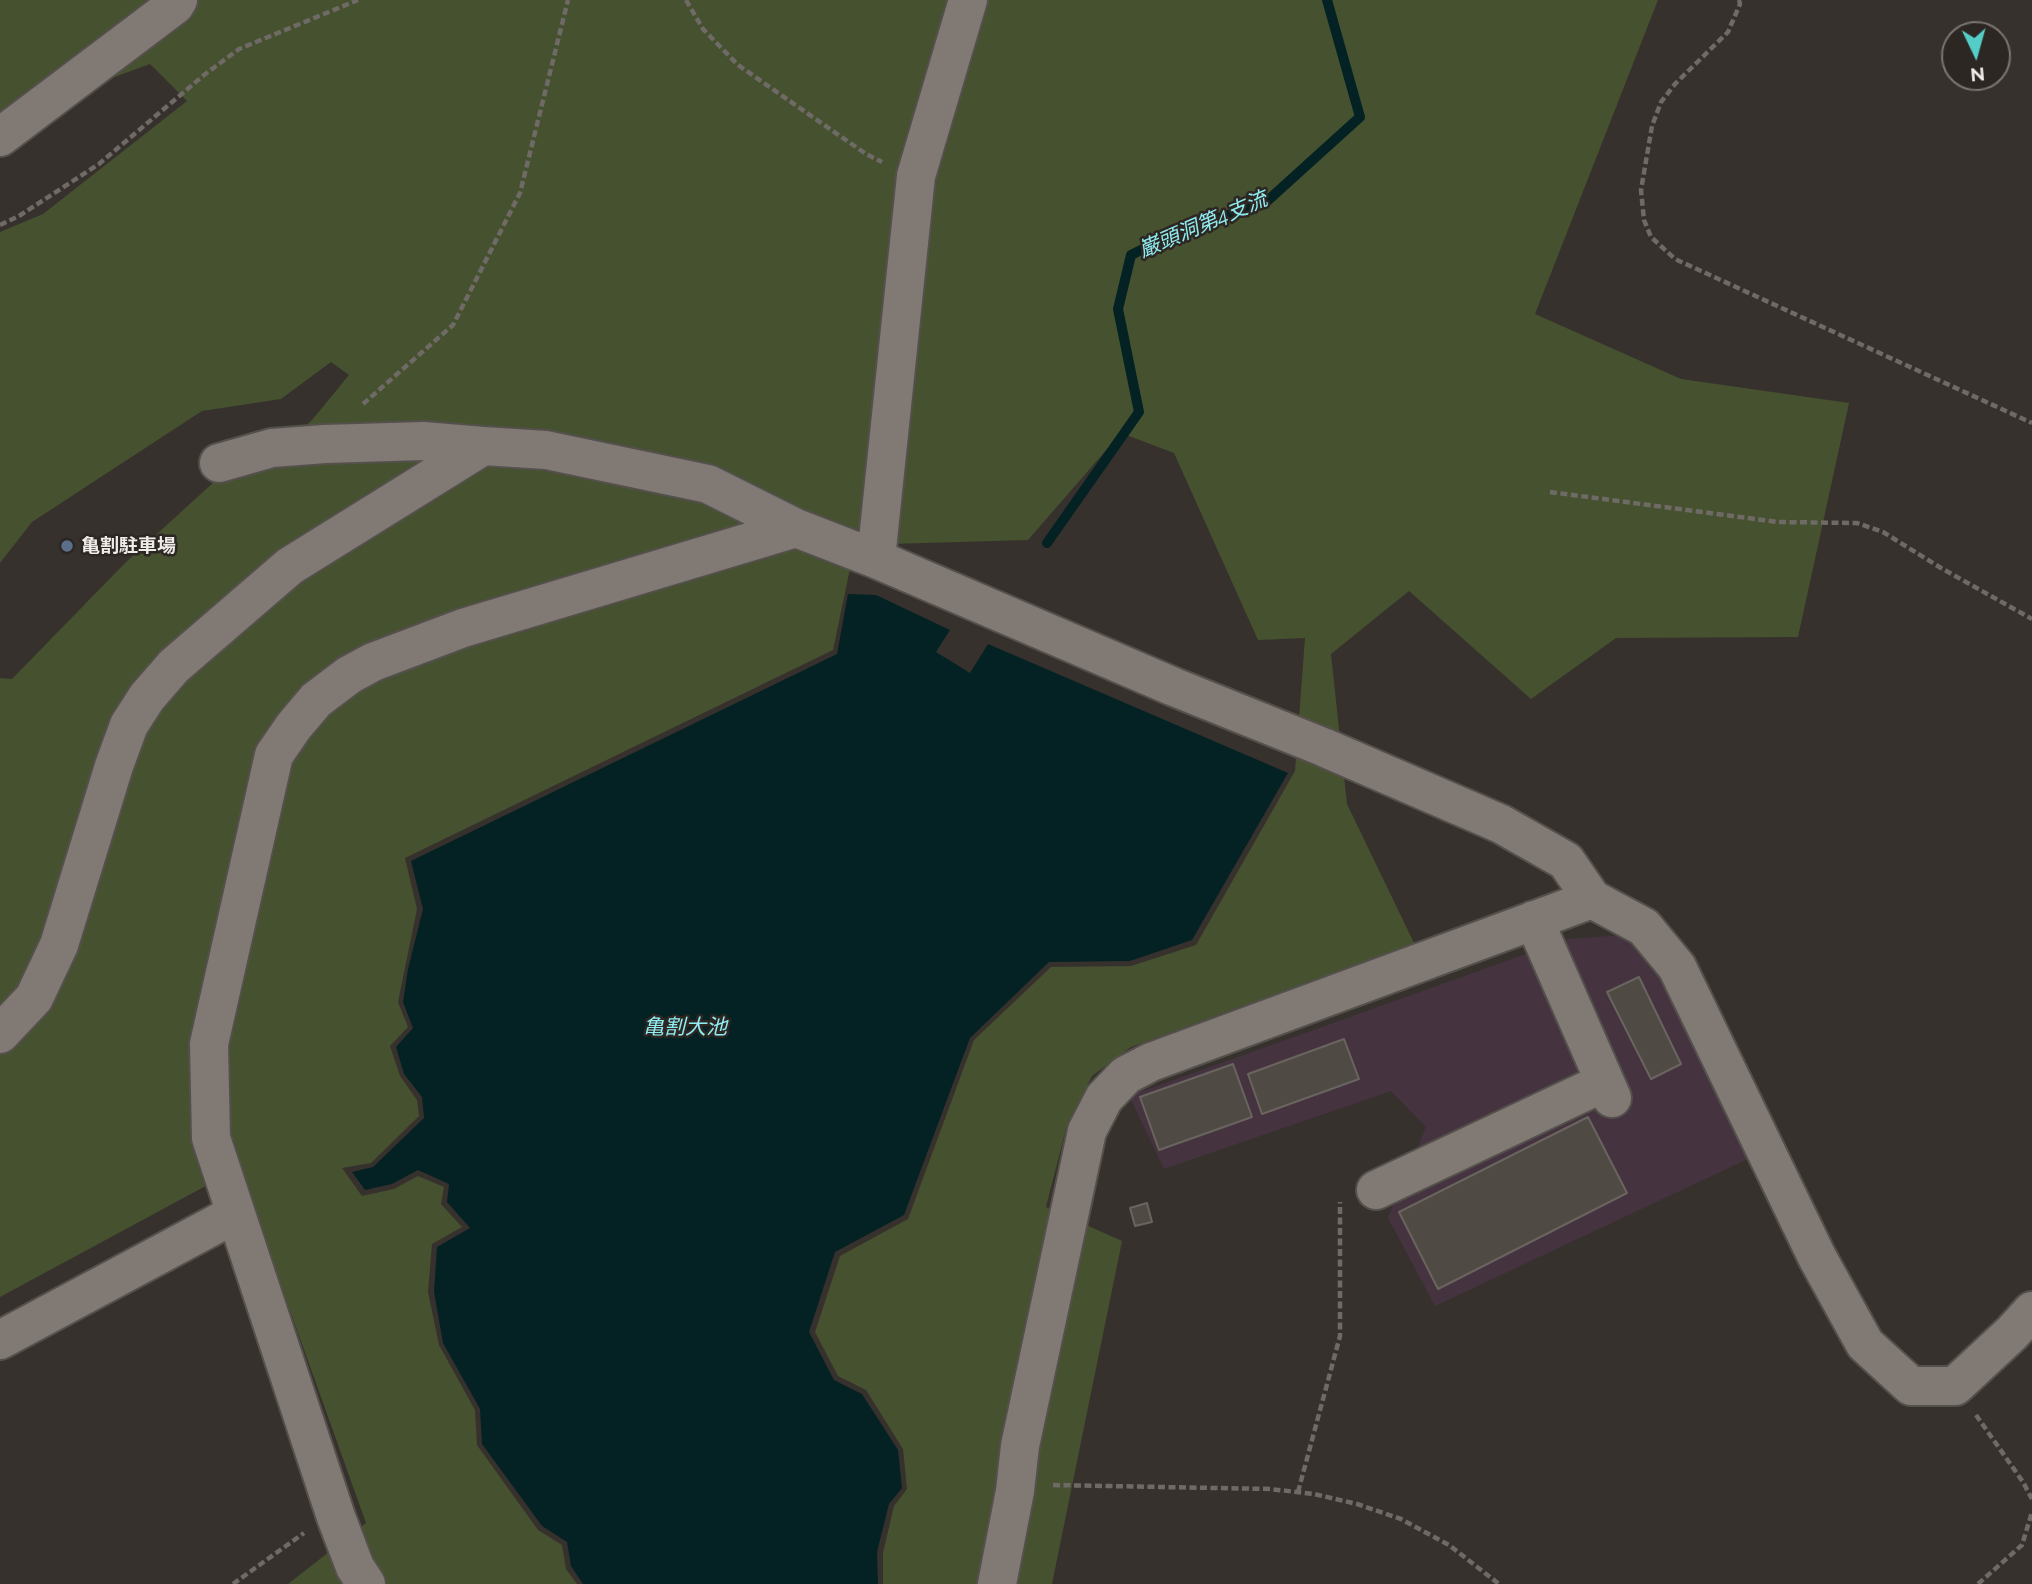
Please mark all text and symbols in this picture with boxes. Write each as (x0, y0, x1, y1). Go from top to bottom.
north arrow (1941, 21, 2011, 91)
text: N (1969, 63, 1986, 87)
water label: 巌頭洞第4支流 (1135, 187, 1271, 263)
place label: 亀割駐車場 (81, 535, 176, 557)
marker: 亀割駐車場 (59, 538, 75, 554)
water label: 亀割大池 (643, 1015, 727, 1041)

